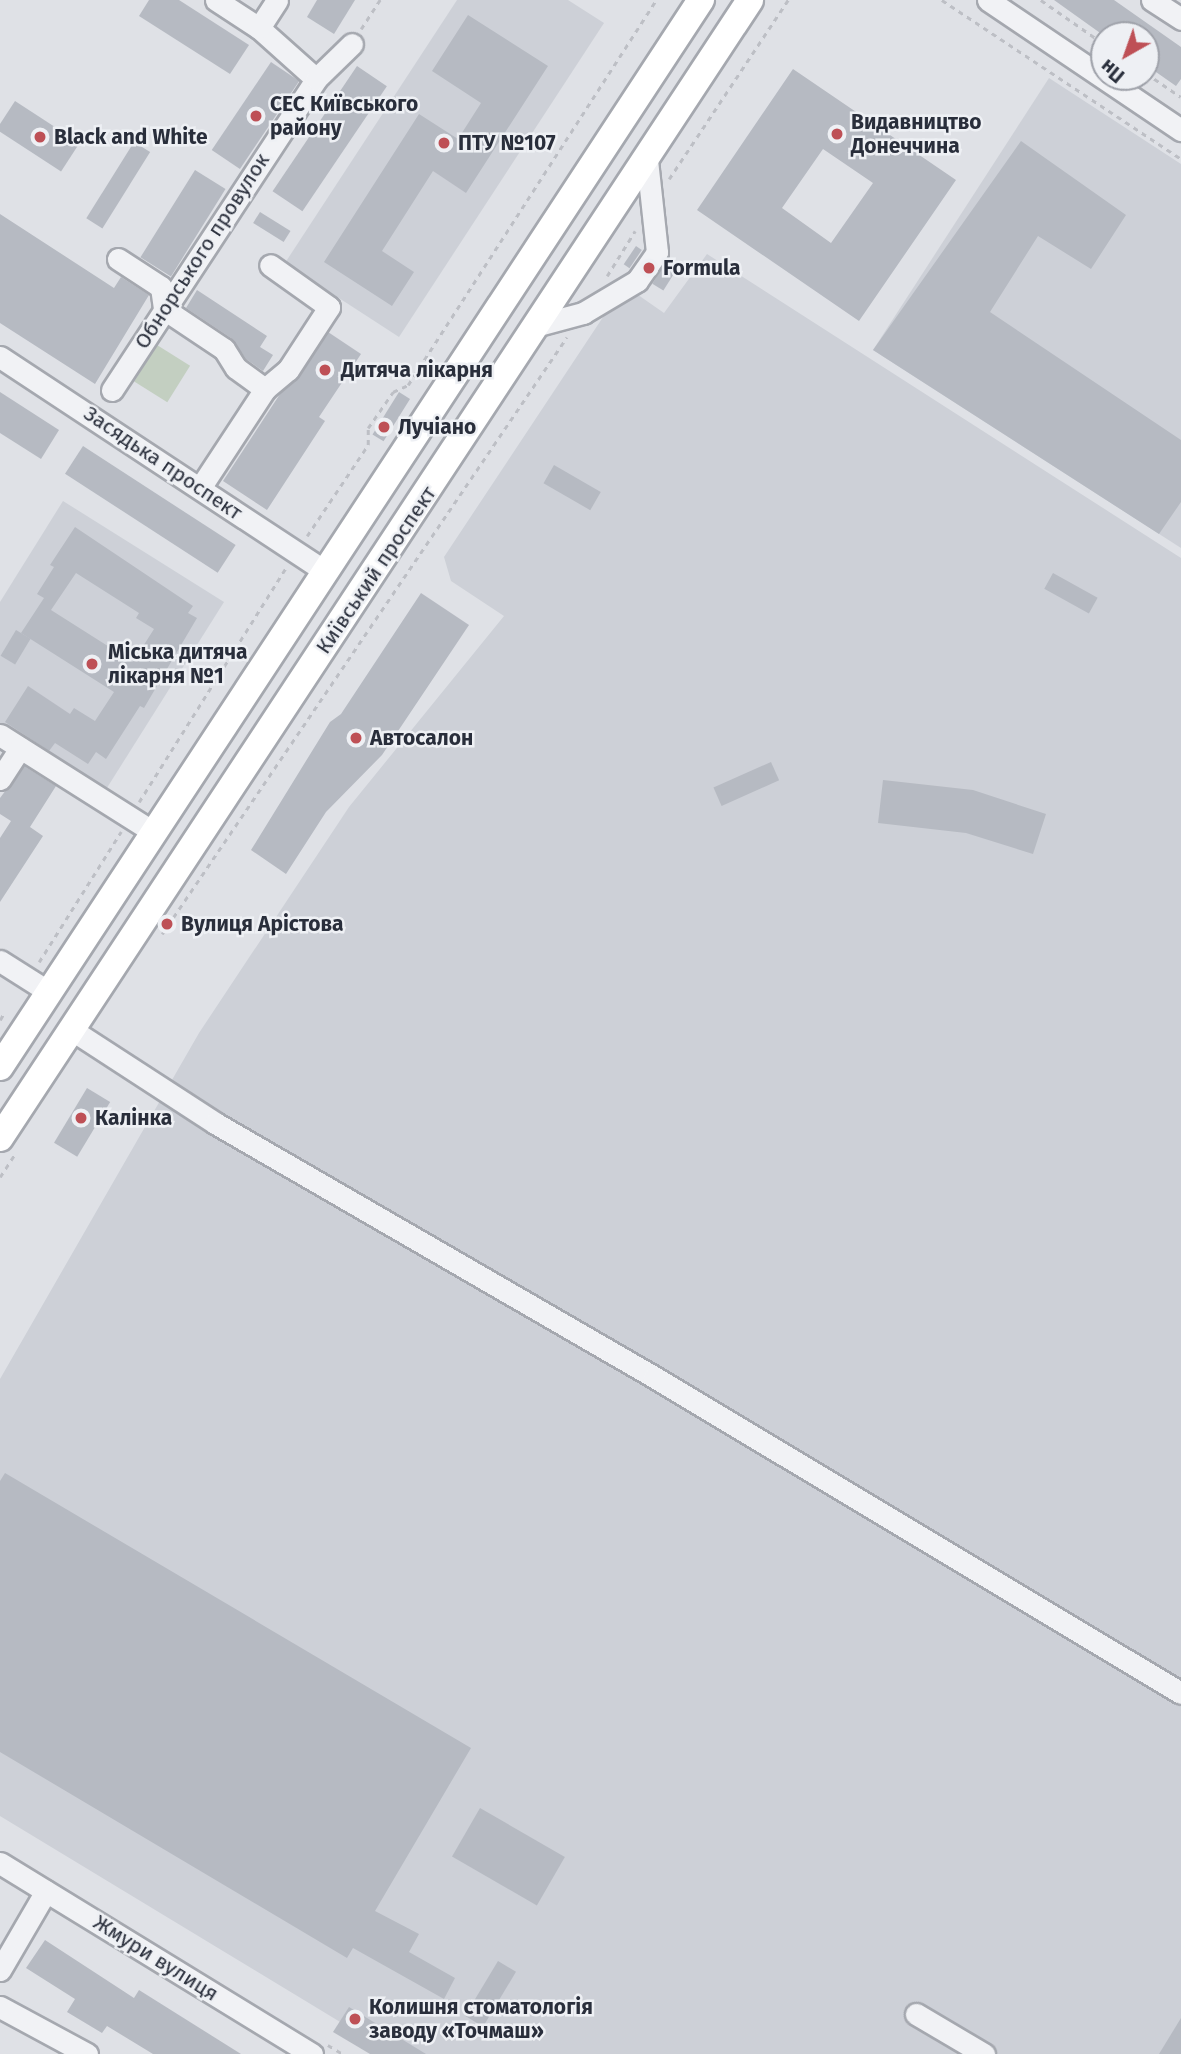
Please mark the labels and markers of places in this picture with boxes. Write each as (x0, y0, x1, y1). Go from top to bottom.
place label: СЕС Київського району (270, 91, 418, 141)
marker: СЕС Київського району (248, 108, 264, 124)
place label: Видавництво Донеччина (851, 109, 982, 159)
place label: Black and White (54, 124, 208, 150)
marker: Видавництво Донеччина (829, 126, 845, 142)
marker: Black and White (32, 129, 48, 145)
place label: ПТУ №107 (458, 130, 556, 156)
marker: ПТУ №107 (436, 135, 452, 151)
place label: Formula (663, 255, 741, 281)
marker: Formula (641, 260, 657, 276)
place label: Дитяча лікарня (341, 357, 493, 383)
marker: Дитяча лікарня (315, 360, 335, 380)
place label: Лучіано (398, 414, 476, 440)
marker: Лучіано (376, 419, 392, 435)
place label: Міська дитяча лікарня №1 (108, 639, 247, 689)
marker: Міська дитяча лікарня №1 (82, 654, 102, 674)
place label: Автосалон (370, 725, 473, 751)
marker: Автосалон (348, 730, 364, 746)
place label: Вулиця Арістова (181, 911, 344, 937)
marker: Вулиця Арістова (159, 916, 175, 932)
place label: Калінка (95, 1105, 172, 1131)
marker: Калінка (73, 1110, 89, 1126)
place label: Колишня стоматологія заводу «Точмаш» (369, 1994, 593, 2044)
marker: Колишня стоматологія заводу «Точмаш» (347, 2011, 363, 2027)

